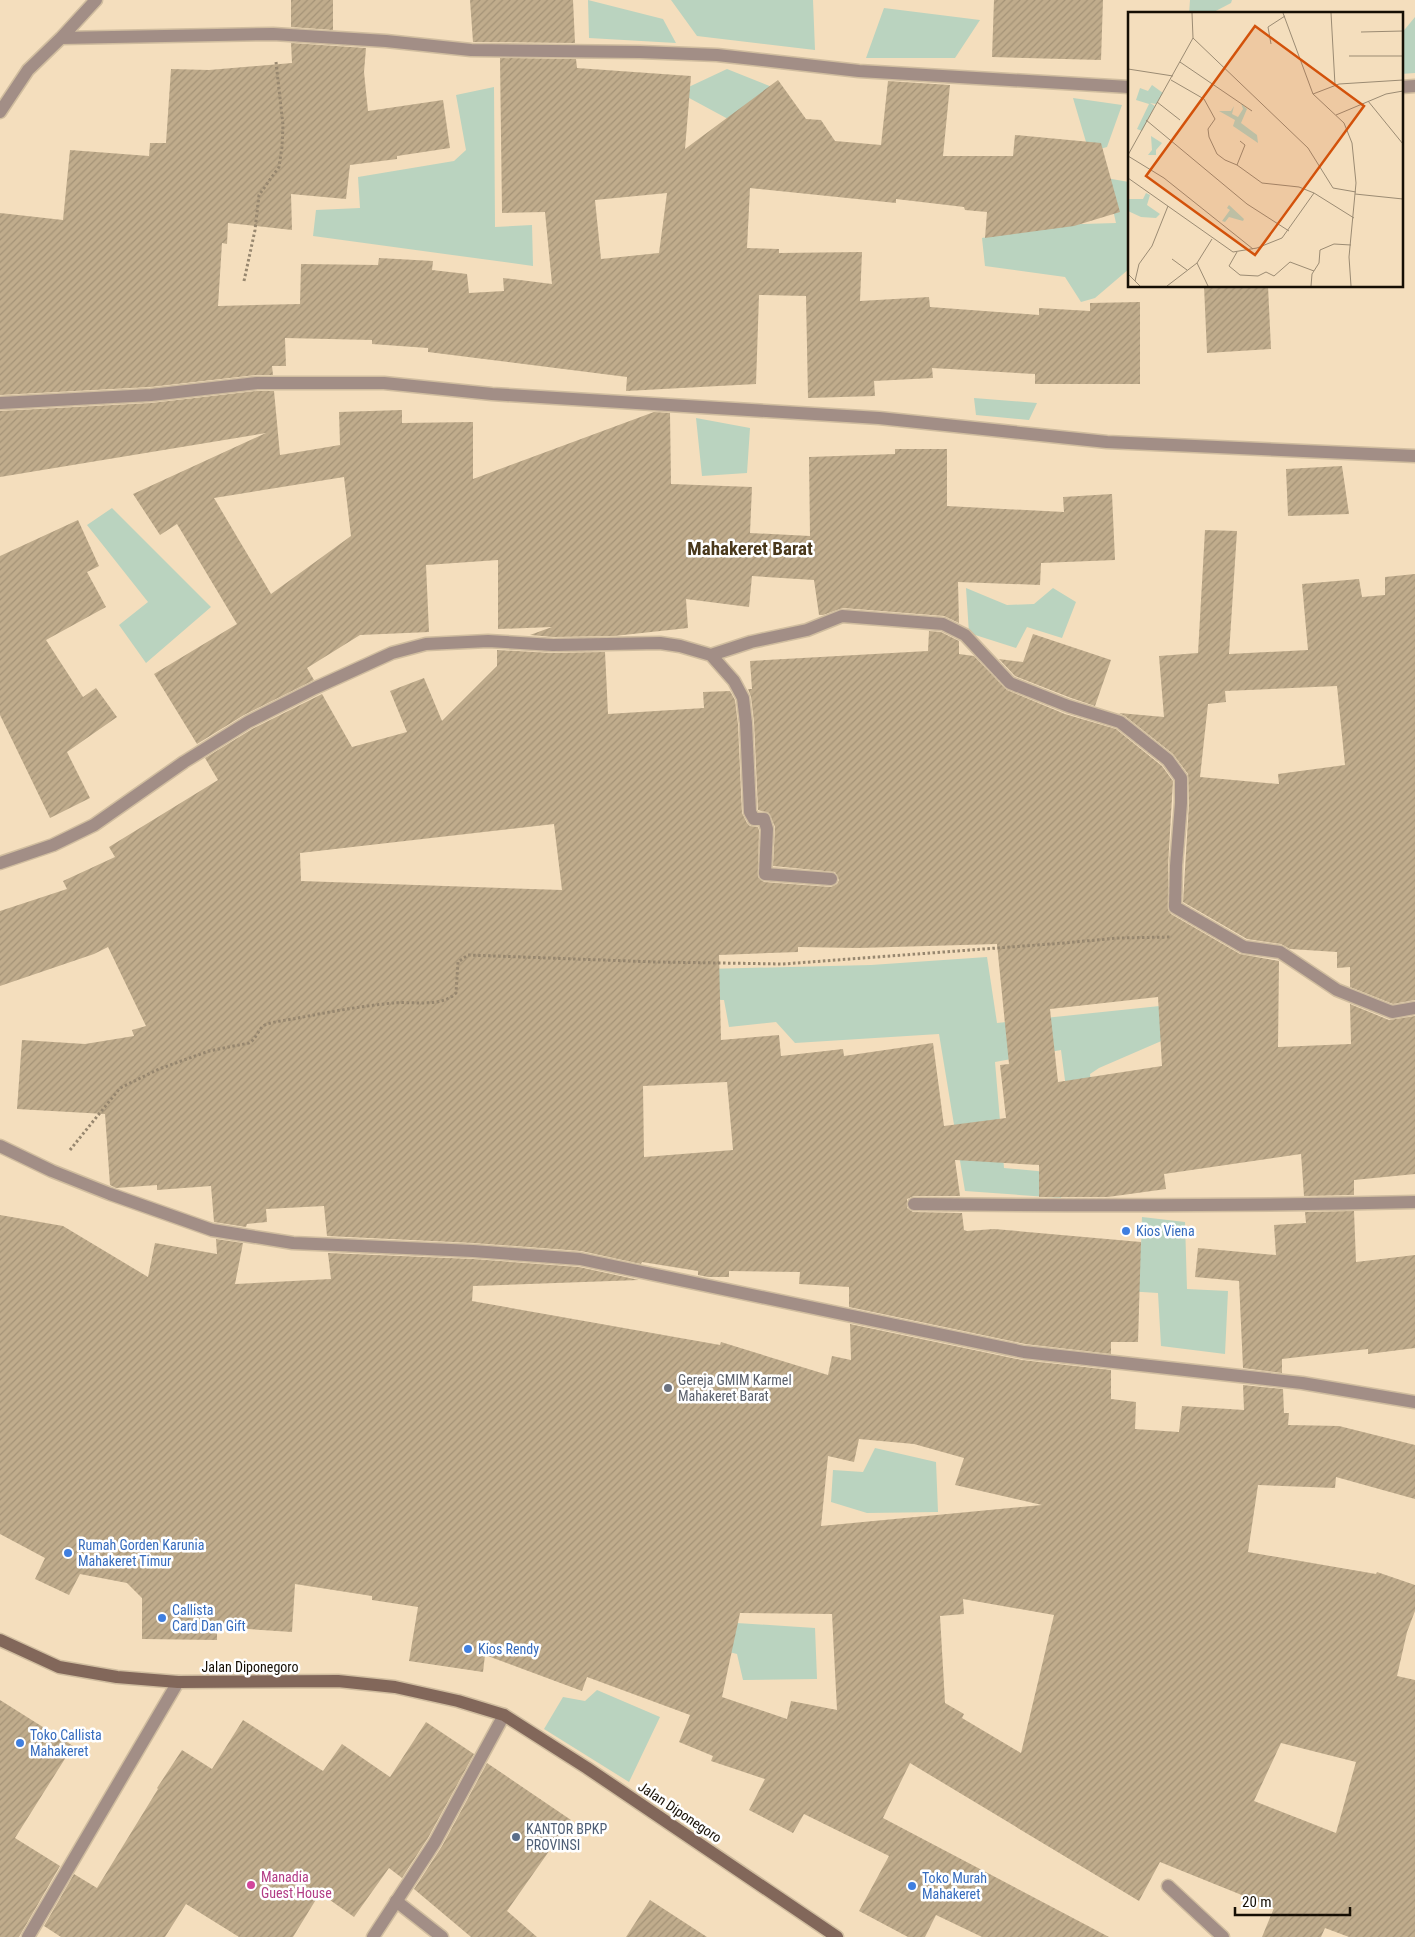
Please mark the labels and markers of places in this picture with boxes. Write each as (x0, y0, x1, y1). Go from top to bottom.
place label: Kios Viena (1136, 1223, 1195, 1239)
marker: Kios Viena (1120, 1225, 1132, 1237)
place label: Gereja GMIM Karmel Mahakeret Barat (678, 1372, 792, 1404)
marker: Gereja GMIM Karmel Mahakeret Barat (662, 1382, 674, 1394)
place label: Rumah Gorden Karunia Mahakeret Timur (78, 1537, 204, 1569)
marker: Rumah Gorden Karunia Mahakeret Timur (62, 1547, 74, 1559)
place label: Callista Card Dan Gift (172, 1602, 246, 1634)
marker: Callista Card Dan Gift (156, 1612, 168, 1624)
place label: Kios Rendy (478, 1641, 539, 1657)
marker: Kios Rendy (462, 1643, 474, 1655)
place label: Toko Callista Mahakeret (30, 1727, 102, 1759)
marker: Toko Callista Mahakeret (14, 1737, 26, 1749)
place label: KANTOR BPKP PROVINSI (526, 1821, 607, 1853)
marker: KANTOR BPKP PROVINSI (510, 1831, 522, 1843)
place label: Manadia Guest House (261, 1869, 332, 1901)
place label: Toko Murah Mahakeret (922, 1870, 987, 1902)
marker: Manadia Guest House (245, 1879, 257, 1891)
marker: Toko Murah Mahakeret (906, 1880, 918, 1892)

